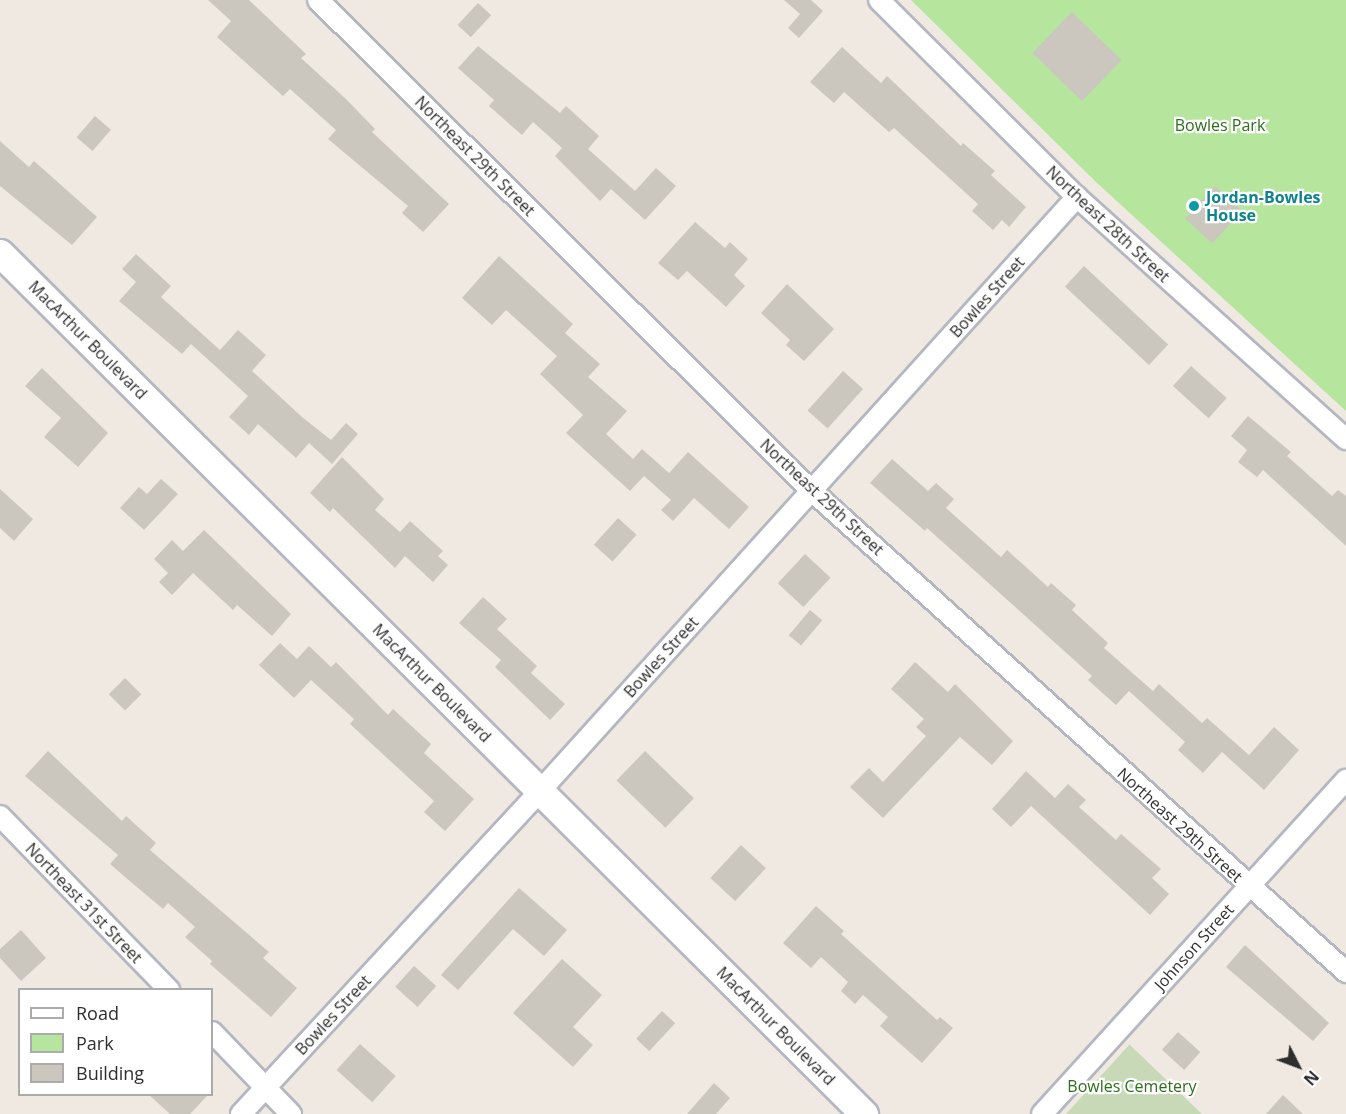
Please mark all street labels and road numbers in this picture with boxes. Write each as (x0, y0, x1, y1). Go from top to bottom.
street label: Northeast 29th Street (411, 92, 539, 220)
street label: Northeast 28th Street (1042, 162, 1174, 286)
street label: Bowles Street (946, 253, 1028, 341)
street label: MacArthur Boulevard (25, 277, 151, 403)
street label: Northeast 29th Street (756, 435, 888, 559)
street label: Bowles Street (620, 613, 702, 701)
street label: MacArthur Boulevard (369, 620, 495, 746)
street label: Northeast 29th Street (1113, 764, 1247, 886)
street label: Northeast 31st Street (22, 839, 146, 967)
street label: Johnson Street (1150, 900, 1238, 994)
street label: MacArthur Boulevard (713, 963, 839, 1089)
street label: Bowles Street (291, 971, 375, 1059)

